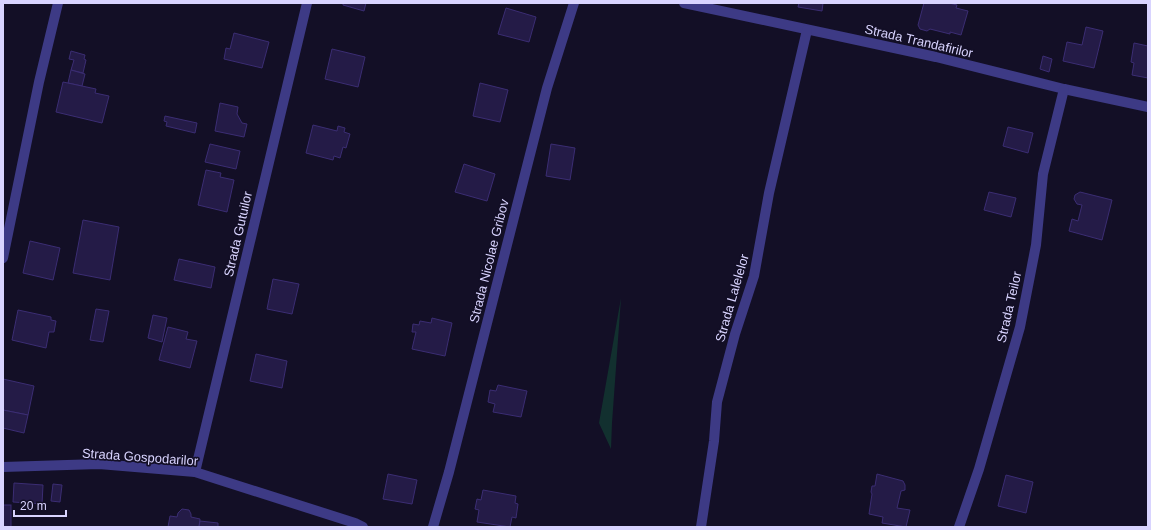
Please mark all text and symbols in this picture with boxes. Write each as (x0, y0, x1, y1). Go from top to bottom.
street label: Strada Trandafirilor (863, 21, 975, 61)
street label: Strada Gutuilor (221, 189, 255, 278)
street label: Strada Nicolae Gribov (466, 197, 512, 325)
street label: Strada Lalelelor (712, 252, 752, 344)
street label: Strada Teilor (994, 269, 1025, 344)
street label: Strada Gospodarilor (81, 445, 199, 469)
scale bar (14, 492, 66, 518)
text: 20 m (20, 499, 47, 513)

